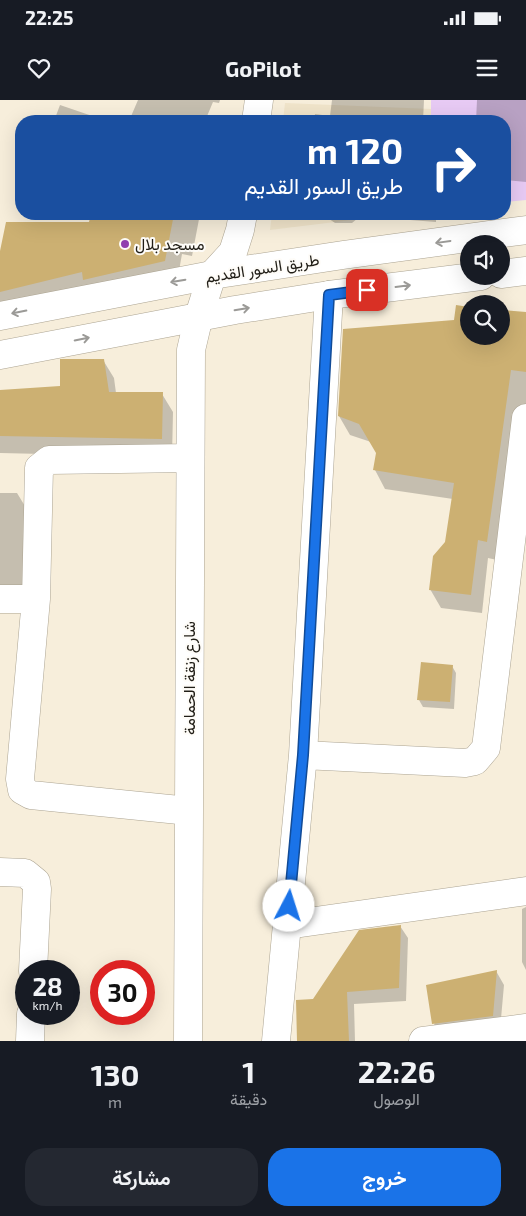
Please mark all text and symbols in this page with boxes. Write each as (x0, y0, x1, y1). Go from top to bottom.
text: 22:25 (25, 6, 74, 29)
icon: heart (25, 54, 53, 82)
icon: menu (473, 54, 501, 82)
text: GoPilot (225, 55, 301, 81)
text: 120 m (307, 129, 403, 171)
icon: right (421, 135, 486, 200)
text: طريق السور القديم (244, 172, 403, 198)
place label: مسجد بلال (135, 234, 205, 254)
map controls (460, 235, 510, 345)
button: sound (460, 235, 510, 285)
one-way arrow (435, 237, 451, 247)
marker: مسجد بلال (119, 238, 131, 250)
street label: طريق السور القديم (203, 249, 321, 288)
pin (346, 269, 388, 311)
icon: arrive (353, 276, 381, 304)
one-way arrow (171, 277, 187, 287)
one-way arrow (394, 281, 410, 291)
button: search (460, 295, 510, 345)
one-way arrow (233, 304, 249, 314)
one-way arrow (11, 308, 27, 318)
one-way arrow (74, 334, 90, 344)
street label: شارع زنقة الحمامة (179, 621, 201, 735)
position arrow (262, 879, 314, 931)
speed limit sign: 30 (90, 960, 155, 1025)
text: 28 (32, 971, 63, 1001)
text: km/h (33, 998, 62, 1012)
text: 1 (242, 1053, 255, 1089)
text: 22:26 (358, 1053, 435, 1089)
text: 130 (91, 1056, 140, 1092)
text: دقيقة (230, 1089, 267, 1108)
text: الوصول (373, 1089, 420, 1108)
text: m (108, 1092, 122, 1111)
button: مشاركة (25, 1148, 258, 1206)
button: خروج (268, 1148, 501, 1206)

